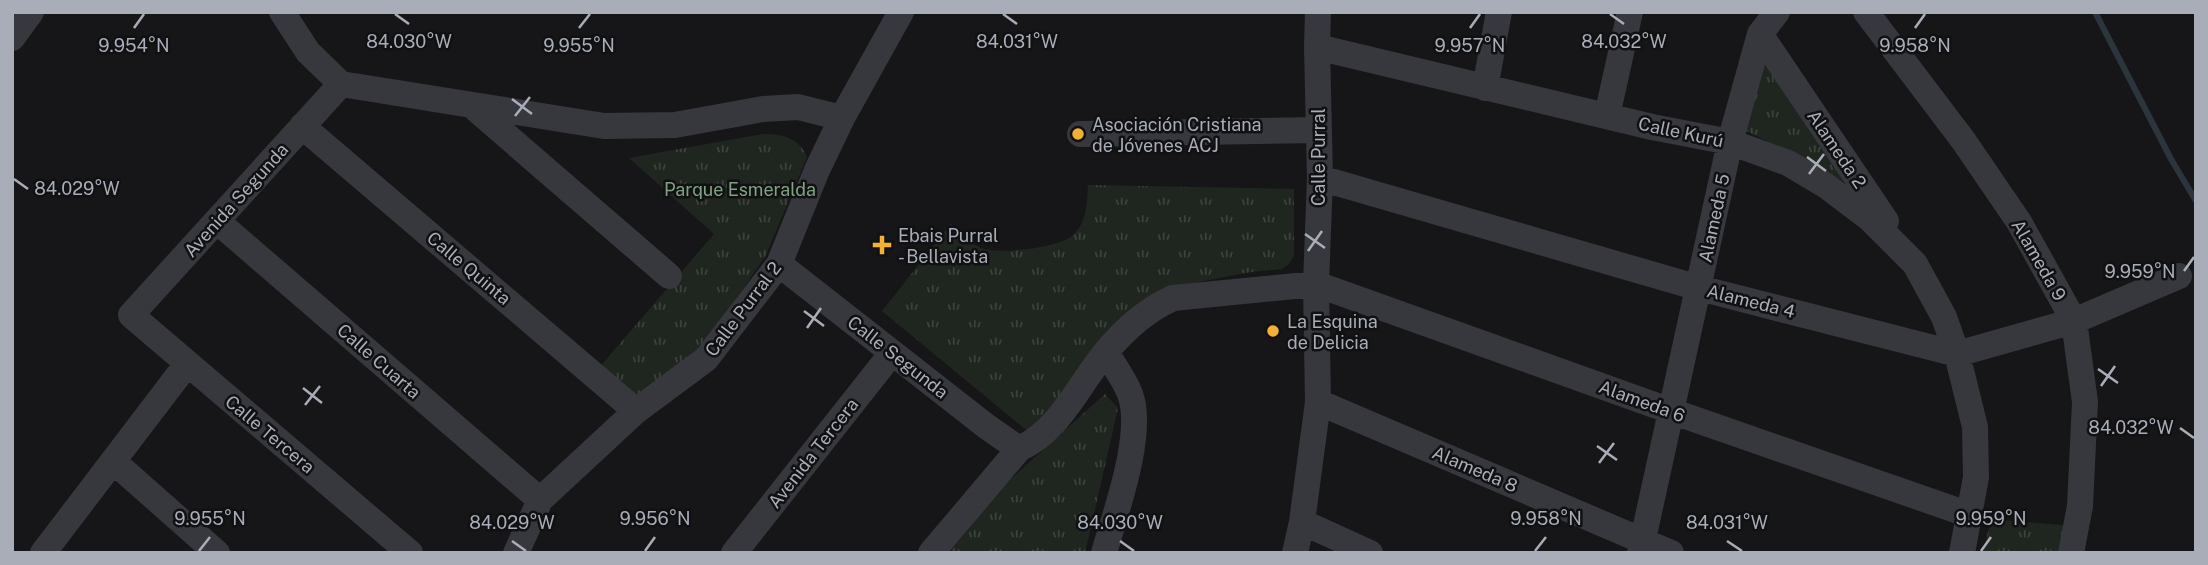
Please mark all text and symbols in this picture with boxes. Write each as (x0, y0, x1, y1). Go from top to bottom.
text: 84.030°W (366, 31, 452, 52)
text: 84.031°W (976, 31, 1058, 52)
text: 84.032°W (1581, 31, 1667, 52)
text: 9.954°N (98, 35, 170, 56)
text: 9.955°N (543, 35, 615, 56)
text: 9.957°N (1435, 35, 1505, 56)
text: 9.958°N (1879, 35, 1951, 56)
street label: Alameda 2 (1803, 106, 1871, 192)
street label: Calle Purral (1308, 108, 1329, 206)
street label: Calle Kurú (1636, 113, 1726, 151)
place label: Asociación Cristiana de Jóvenes ACJ (1092, 114, 1261, 156)
marker: Asociación Cristiana de Jóvenes ACJ (1070, 126, 1086, 142)
street label: Avenida Segunda (180, 139, 292, 261)
street label: Alameda 5 (1694, 172, 1734, 264)
text: 84.029°W (34, 178, 120, 199)
park label: Parque Esmeralda (664, 179, 816, 200)
street label: Alameda 9 (2007, 216, 2071, 304)
place label: Ebais Purral - Bellavista (898, 225, 999, 267)
street label: Calle Quinta (423, 227, 515, 309)
marker: Ebais Purral - Bellavista (872, 235, 892, 255)
street label: Calle Purral 2 (701, 258, 785, 360)
text: 9.959°N (2104, 261, 2176, 282)
street label: Alameda 4 (1705, 280, 1797, 322)
street label: Calle Segunda (844, 311, 952, 403)
place label: La Esquina de Delicia (1287, 311, 1378, 353)
street label: Calle Cuarta (333, 319, 425, 403)
marker: La Esquina de Delicia (1265, 323, 1281, 339)
street label: Alameda 6 (1596, 376, 1688, 426)
street label: Calle Tercera (221, 391, 319, 477)
street label: Avenida Tercera (764, 394, 862, 512)
text: 84.032°W (2088, 417, 2174, 438)
street label: Alameda 8 (1429, 442, 1521, 496)
text: 9.955°N (174, 508, 246, 529)
text: 9.956°N (619, 508, 691, 529)
text: 9.958°N (1510, 508, 1582, 529)
text: 9.959°N (1955, 508, 2027, 529)
text: 84.029°W (469, 512, 555, 533)
text: 84.030°W (1077, 512, 1163, 533)
text: 84.031°W (1686, 512, 1768, 533)

